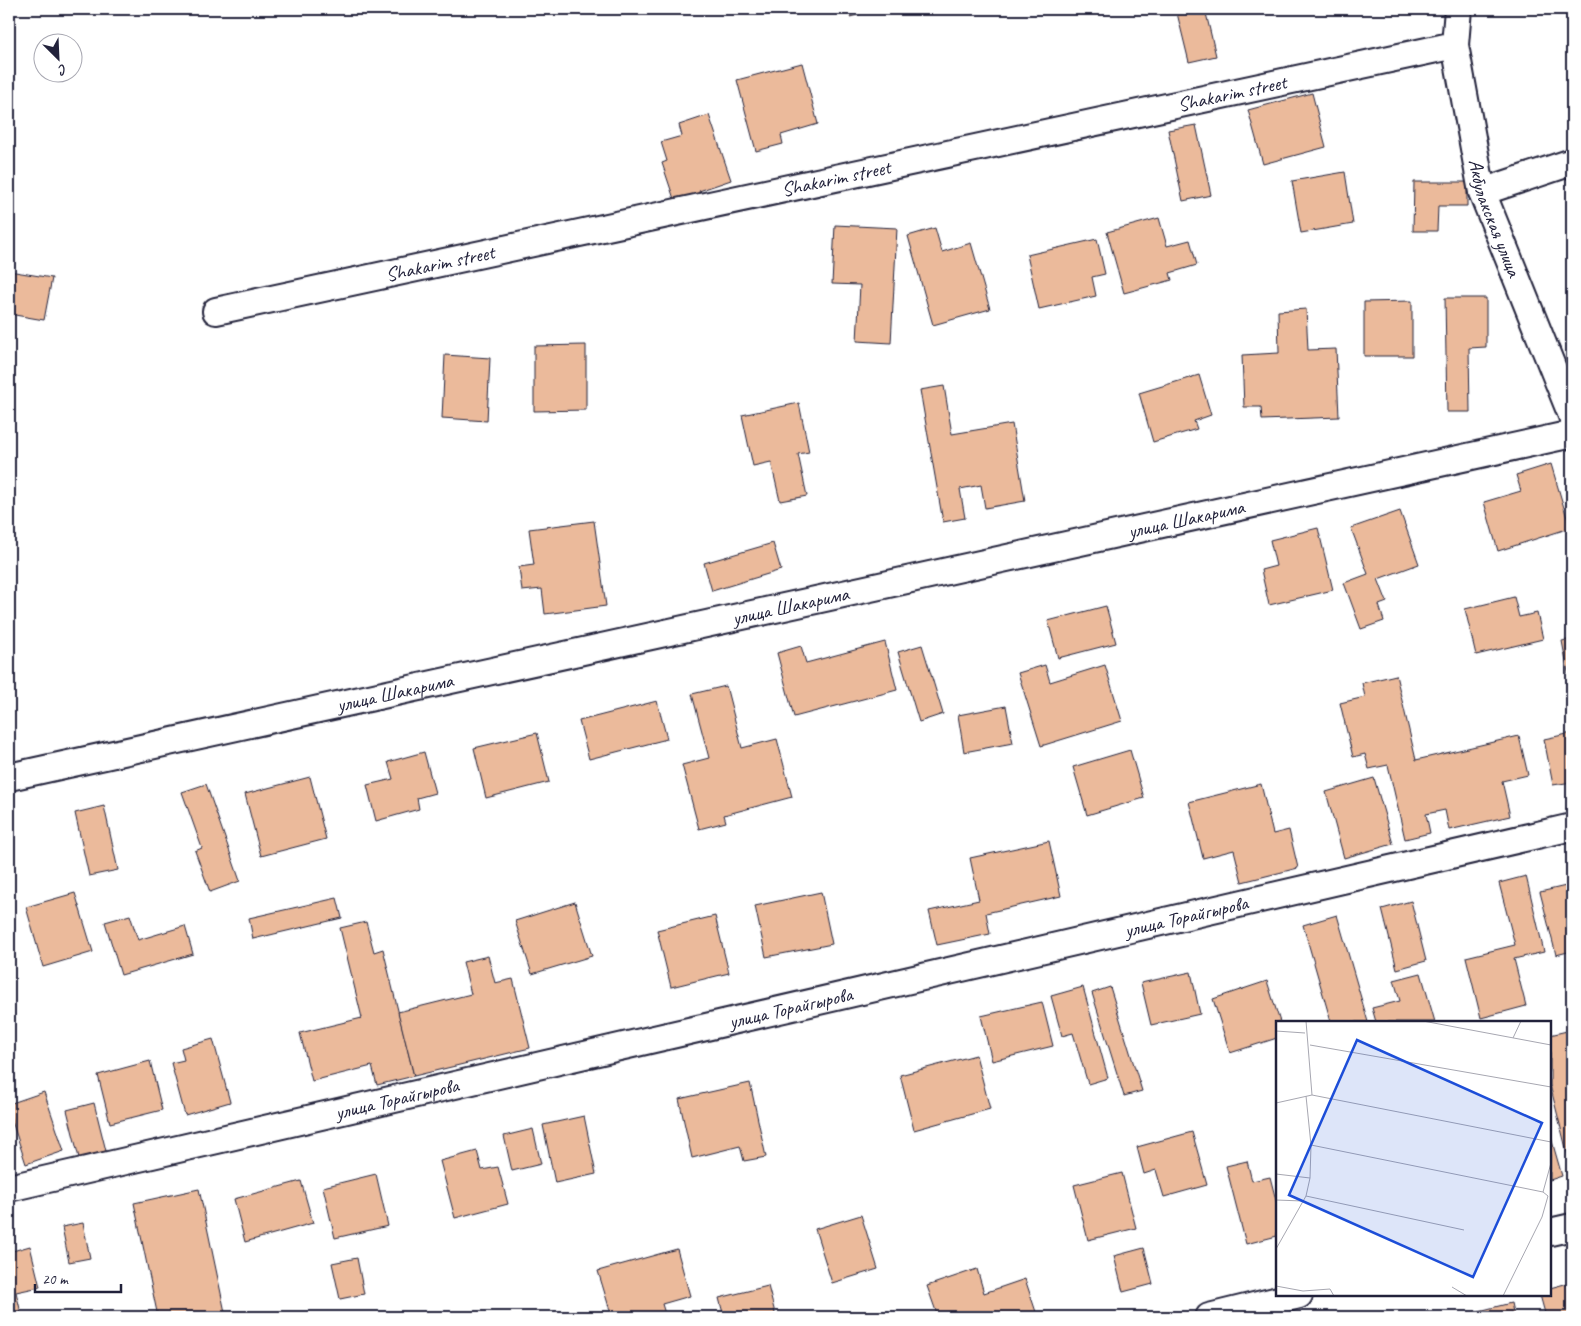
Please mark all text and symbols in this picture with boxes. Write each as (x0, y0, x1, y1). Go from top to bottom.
north arrow (32, 32, 82, 82)
text: С (55, 60, 70, 79)
street label: Shakarim street (1175, 69, 1291, 117)
street label: Shakarim street (779, 154, 895, 202)
street label: Акбулакская улица (1463, 157, 1527, 282)
street label: Shakarim street (383, 239, 499, 287)
street label: улица Шакарима (1125, 494, 1248, 544)
street label: улица Шакарима (729, 581, 852, 631)
street label: улица Шакарима (333, 668, 457, 718)
street label: улица Торайгырова (1121, 890, 1252, 943)
street label: улица Торайгырова (725, 981, 857, 1035)
inset map (1276, 1021, 1551, 1296)
street label: улица Торайгырова (332, 1072, 463, 1125)
scale bar (35, 1261, 121, 1293)
text: 20 m (42, 1270, 69, 1289)

